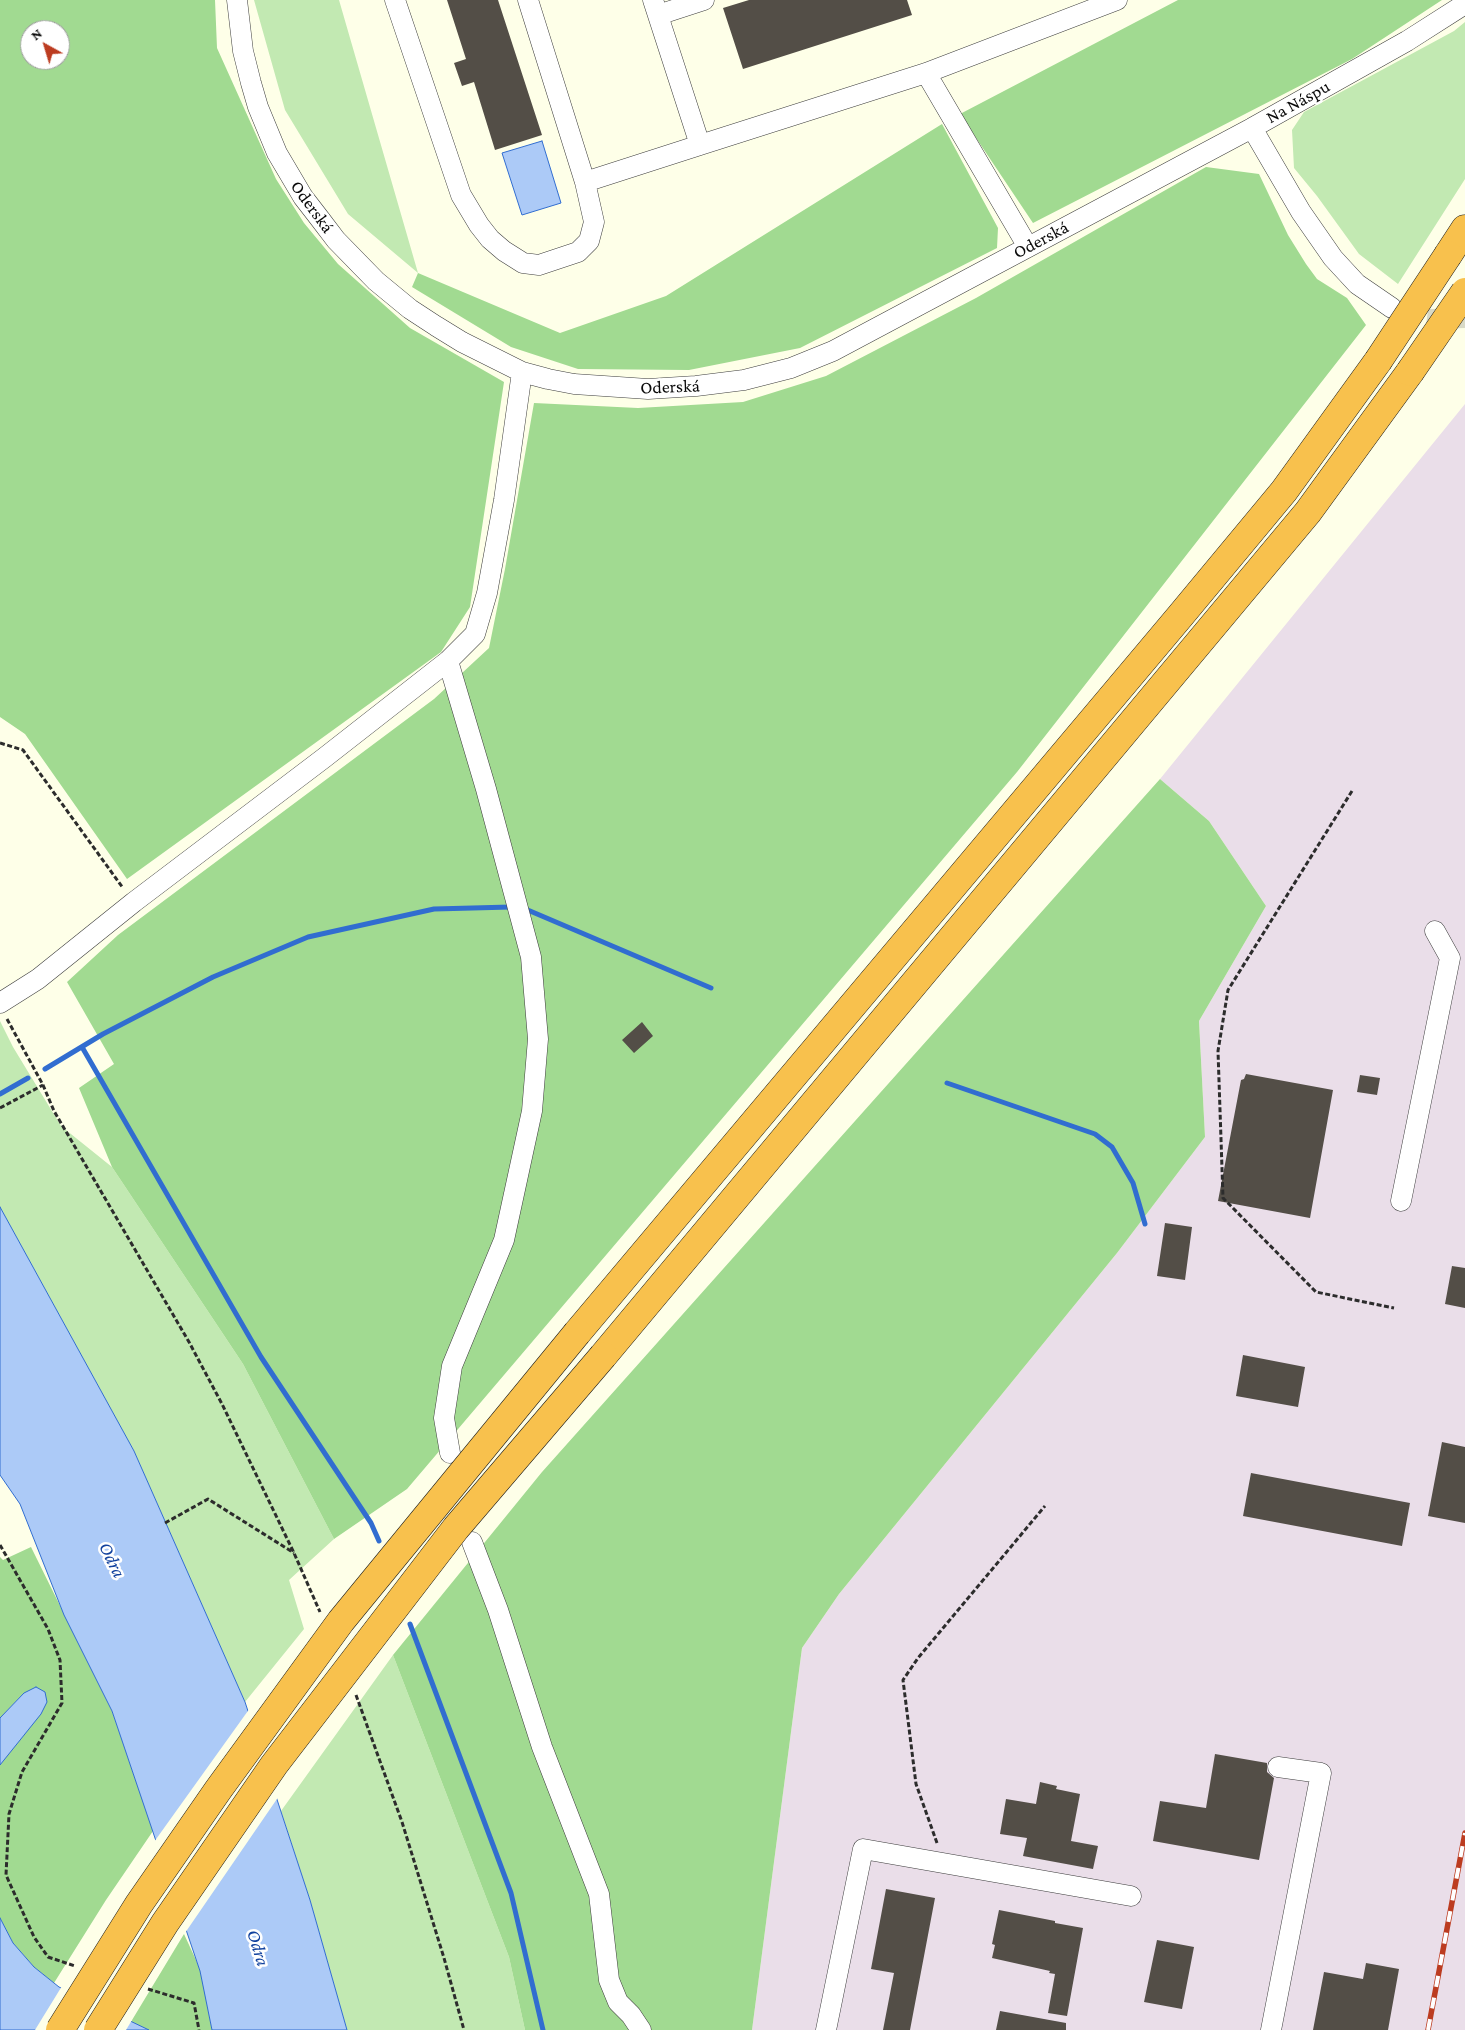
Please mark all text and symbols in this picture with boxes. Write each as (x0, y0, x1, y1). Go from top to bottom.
north arrow (20, 20, 70, 70)
text: N (27, 25, 45, 43)
street label: Na Náspu (1262, 76, 1334, 128)
street label: Oderská (286, 177, 338, 237)
street label: Oderská (1010, 216, 1072, 264)
street label: Oderská (640, 375, 700, 399)
water label: Odra (94, 1538, 130, 1582)
water label: Odra (242, 1927, 274, 1969)

